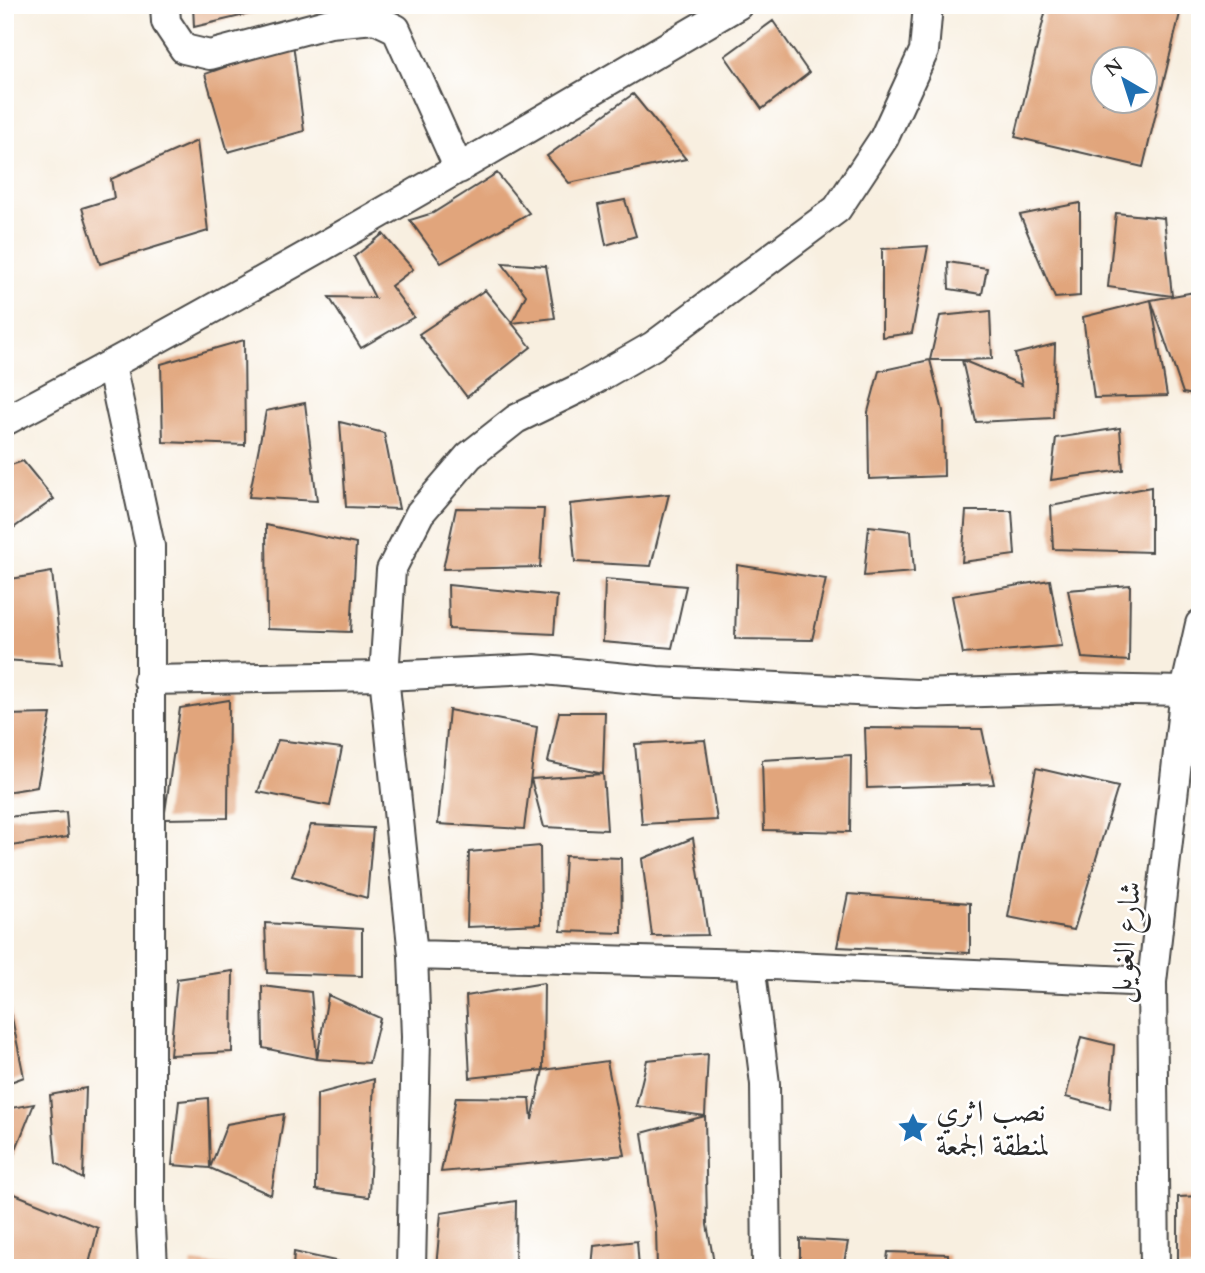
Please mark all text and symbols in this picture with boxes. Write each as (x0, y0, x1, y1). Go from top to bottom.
north arrow (1090, 46, 1160, 116)
text: N (1099, 52, 1129, 83)
street label: شارع الغويل (1100, 880, 1155, 1005)
place label: نصب اثري لمنطقة الجمعة (936, 1091, 1050, 1166)
place icon: نصب اثري لمنطقة الجمعة (896, 1111, 930, 1145)

